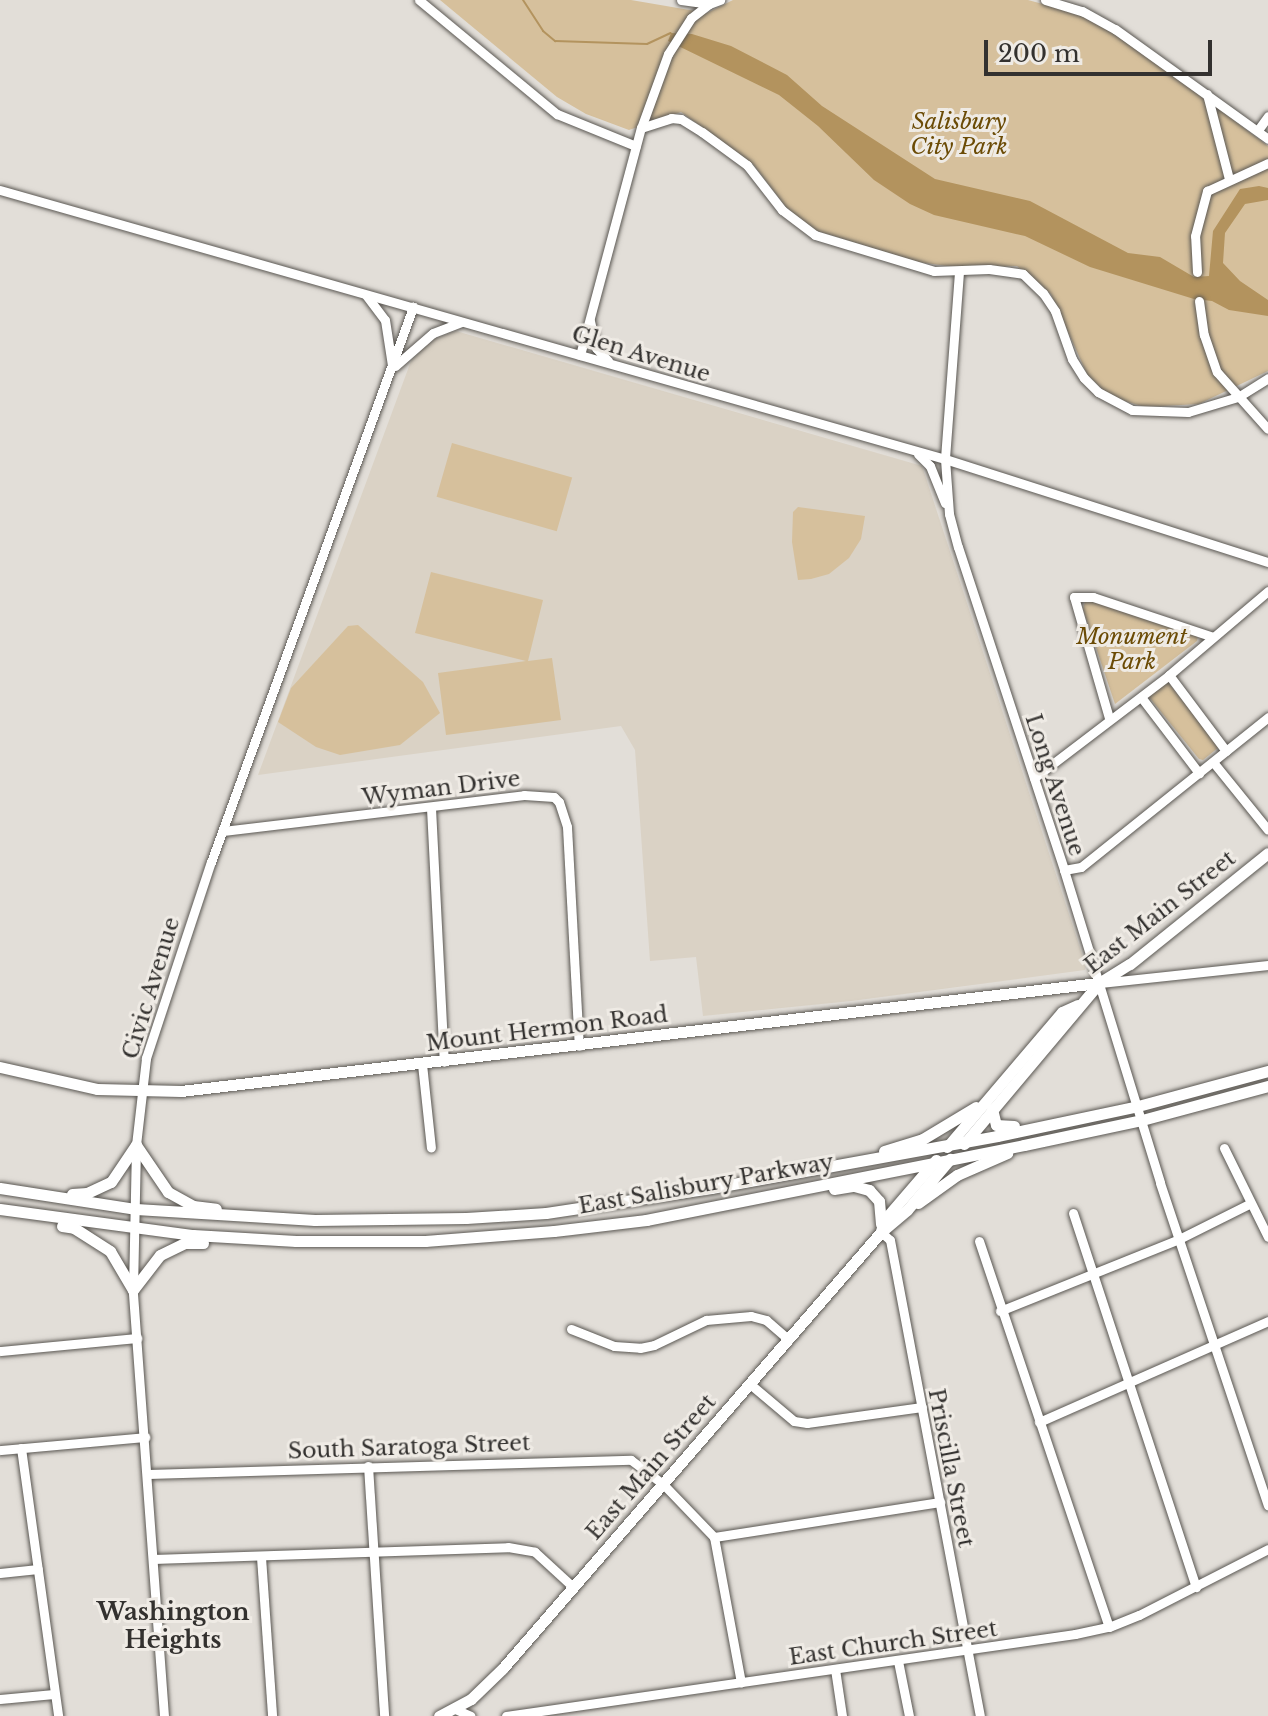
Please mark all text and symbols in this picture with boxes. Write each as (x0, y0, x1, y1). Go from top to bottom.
scale bar (988, 24, 1216, 74)
text: 200 m (998, 39, 1080, 68)
park label: Salisbury City Park (911, 108, 1007, 160)
street label: Glen Avenue (568, 320, 714, 388)
park label: Monument Park (1077, 623, 1187, 674)
street label: Long Avenue (1019, 710, 1091, 860)
street label: Wyman Drive (360, 765, 522, 811)
street label: East Main Street (1079, 845, 1241, 979)
street label: Civic Avenue (117, 913, 185, 1063)
street label: Mount Hermon Road (425, 1001, 669, 1057)
street label: East Salisbury Parkway (576, 1148, 836, 1220)
street label: Priscilla Street (923, 1386, 979, 1550)
street label: East Main Street (581, 1389, 721, 1545)
street label: South Saratoga Street (287, 1430, 531, 1464)
district label: Washington Heights (97, 1598, 249, 1654)
street label: East Church Street (787, 1615, 999, 1671)

